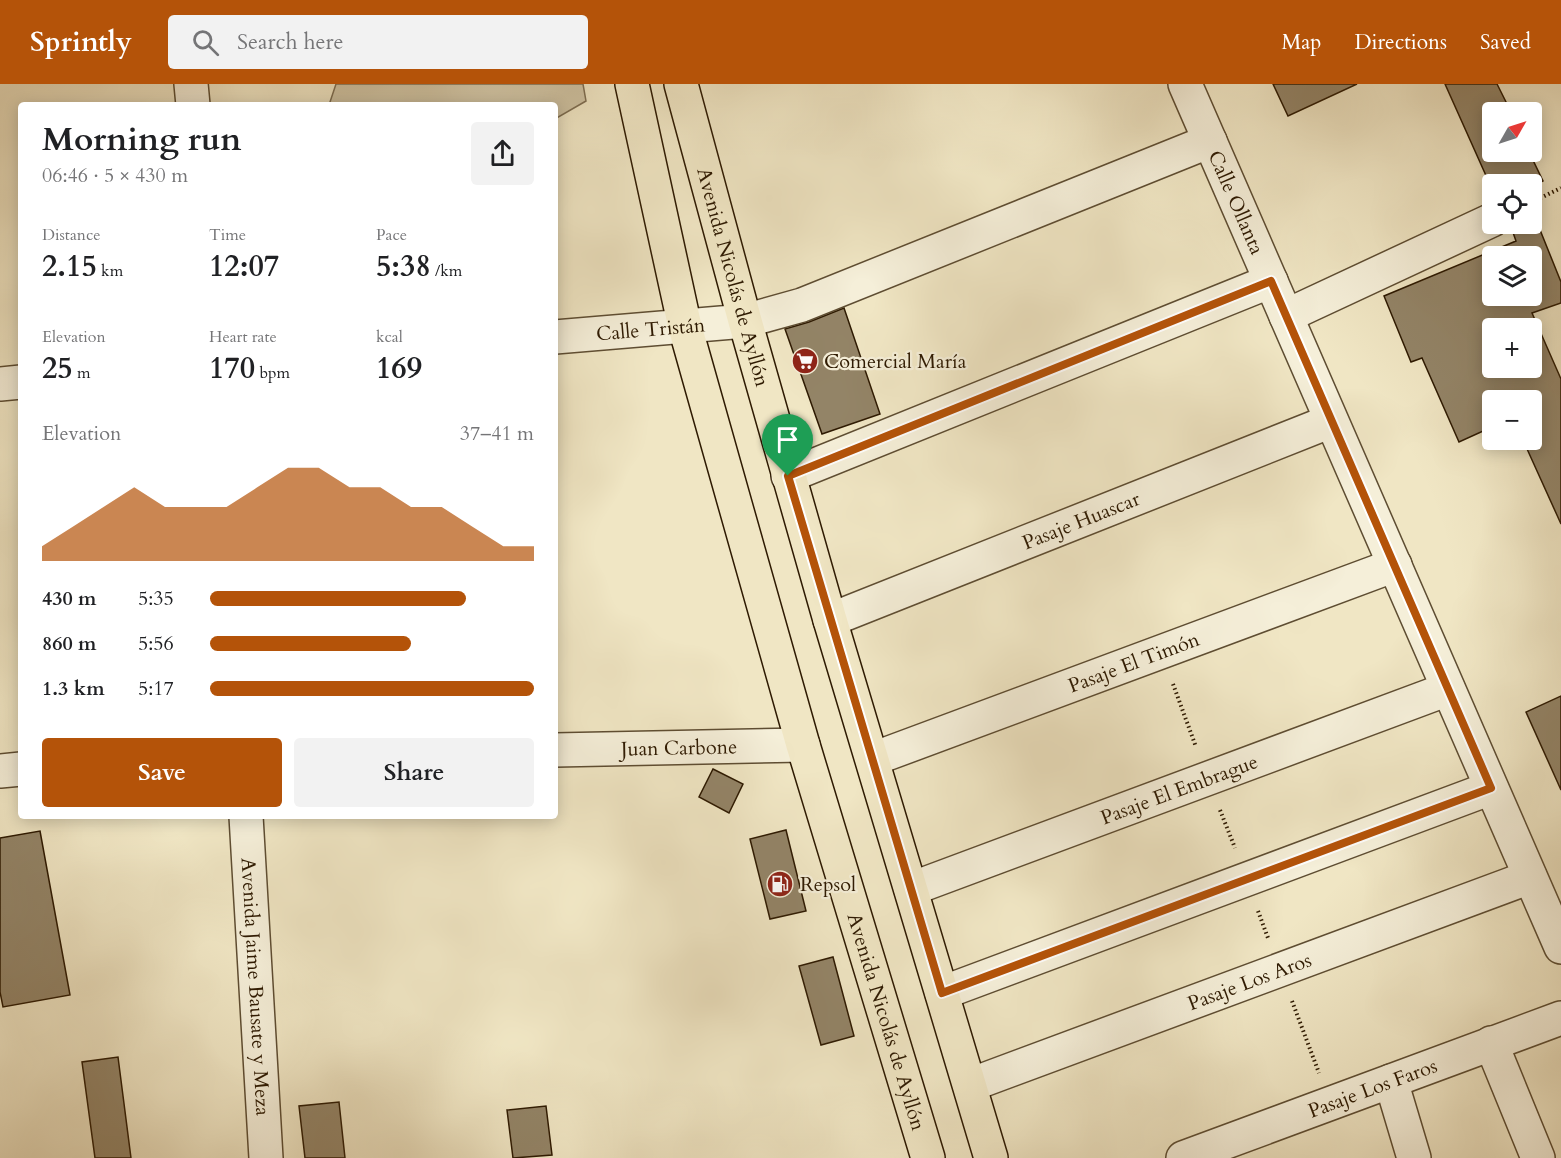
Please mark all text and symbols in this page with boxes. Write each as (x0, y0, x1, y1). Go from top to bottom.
search box (168, 15, 588, 69)
text: Sprintly (30, 23, 132, 61)
icon: search (189, 26, 222, 59)
text: Search here (237, 27, 344, 57)
text: Map (1281, 28, 1321, 57)
text: Directions (1354, 28, 1447, 57)
text: Saved (1480, 28, 1531, 57)
north arrow (1482, 102, 1542, 162)
map controls (1482, 102, 1542, 450)
text: Morning run (42, 117, 242, 162)
button: share (471, 122, 534, 185)
street label: Calle Ollanta (1202, 146, 1271, 259)
text: 06:46 · 5 × 430 m (42, 162, 188, 189)
street label: Avenida Nicolás de Ayllón (690, 165, 776, 390)
button: locate (1482, 174, 1542, 234)
text: Distance (42, 224, 100, 246)
text: Time (209, 224, 246, 246)
text: Pace (376, 224, 407, 246)
text: 2.15 (42, 246, 97, 287)
text: 12:07 (209, 246, 279, 287)
text: 5:38 (376, 246, 431, 287)
button: layers (1482, 246, 1542, 306)
text: km (97, 260, 123, 282)
text: /km (431, 260, 462, 282)
street label: Calle Tristán (595, 311, 707, 347)
button: + (1482, 318, 1542, 378)
text: Elevation (42, 326, 106, 348)
text: Heart rate (209, 326, 277, 348)
text: kcal (376, 326, 403, 348)
supermarket icon: Comercial María (790, 346, 820, 376)
text: 25 (42, 348, 73, 389)
text: 170 (209, 348, 255, 389)
text: 169 (376, 348, 422, 389)
place label: Comercial María (824, 348, 967, 375)
text: m (73, 362, 91, 384)
text: bpm (255, 362, 290, 384)
button: − (1482, 390, 1542, 450)
pin (762, 414, 813, 476)
text: Elevation (42, 420, 121, 447)
text: 37–41 m (460, 420, 534, 447)
icon: arrive (771, 423, 804, 456)
street label: Pasaje Huascar (1018, 485, 1144, 556)
text: 430 m (42, 585, 97, 612)
text: 5:35 (138, 585, 174, 612)
street label: Pasaje El Timón (1064, 626, 1204, 699)
text: 860 m (42, 630, 97, 657)
text: 5:56 (138, 630, 174, 657)
text: 1.3 km (42, 675, 105, 702)
text: 5:17 (138, 675, 174, 702)
street label: Juan Carbone (618, 733, 737, 763)
button: Save (42, 738, 282, 807)
button: Share (294, 738, 534, 807)
street label: Pasaje El Embrague (1097, 748, 1262, 831)
street label: Avenida Jaime Bausate y Meza (234, 857, 277, 1117)
fuel station icon: Repsol (765, 869, 795, 899)
place label: Repsol (800, 871, 856, 898)
street label: Avenida Nicolás de Ayllón (841, 910, 932, 1134)
street label: Pasaje Los Aros (1184, 946, 1315, 1017)
street label: Pasaje Los Faros (1304, 1052, 1441, 1125)

